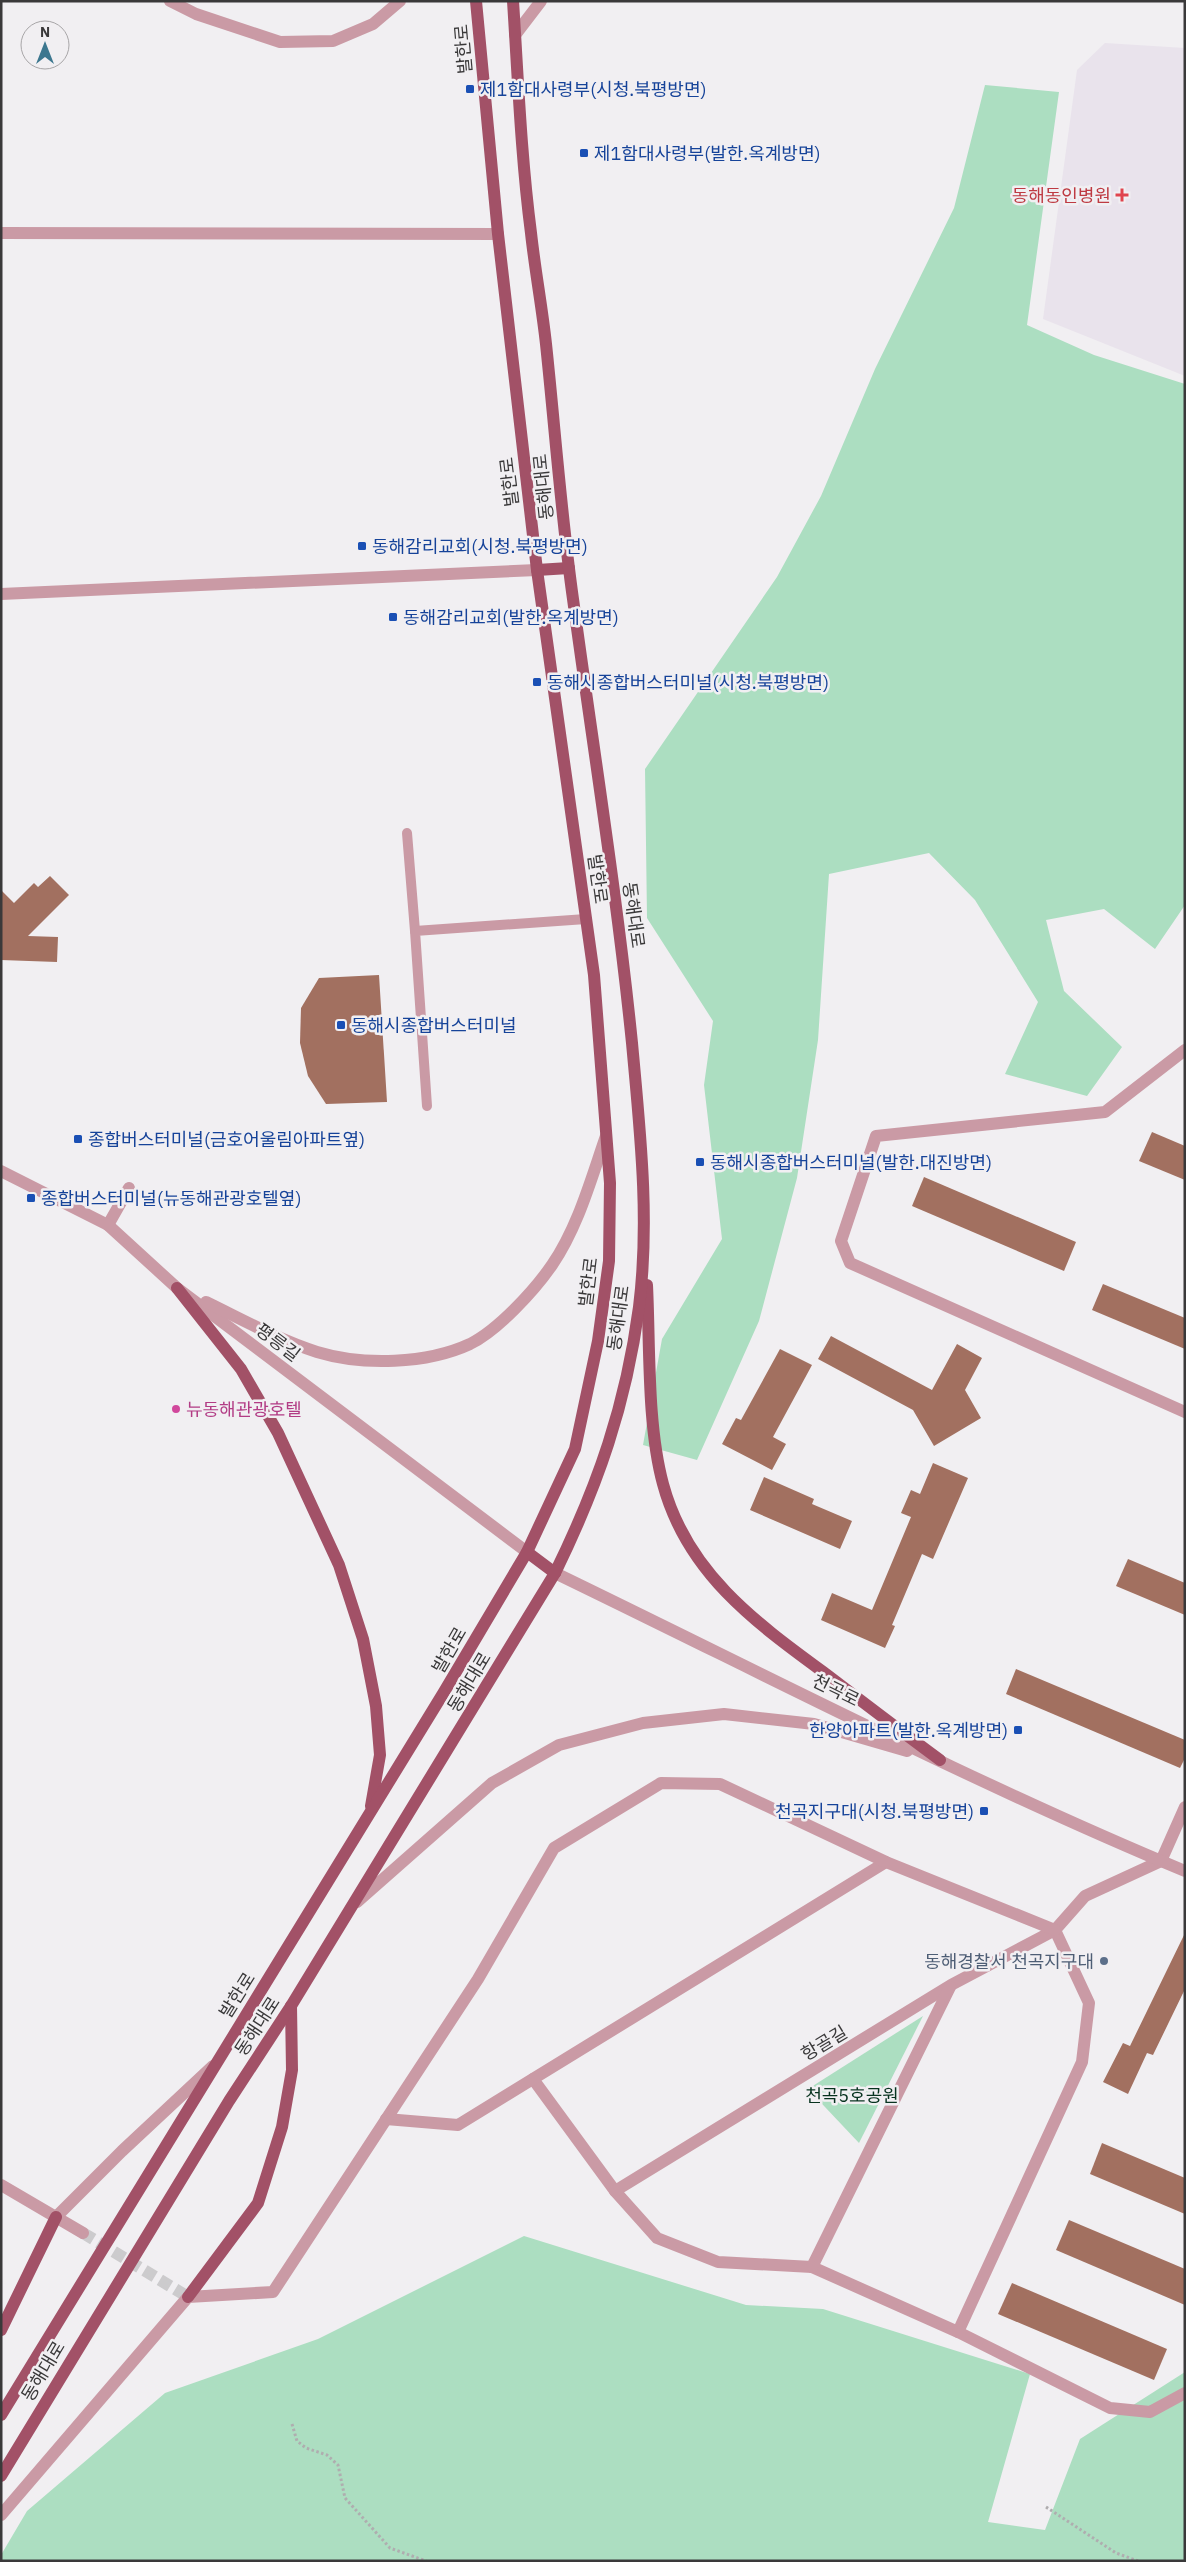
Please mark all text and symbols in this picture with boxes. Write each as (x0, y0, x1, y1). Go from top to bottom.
north arrow (20, 20, 70, 70)
text: N (40, 23, 50, 41)
street label: 발한로 (449, 23, 477, 75)
place label: 제1함대사령부(시청.북평방면) (480, 78, 706, 101)
marker: 제1함대사령부(시청.북평방면) (464, 83, 476, 95)
place label: 제1함대사령부(발한.옥계방면) (594, 142, 820, 165)
marker: 제1함대사령부(발한.옥계방면) (578, 147, 590, 159)
place label: 동해동인병원 (1012, 184, 1111, 207)
marker: 동해동인병원 (1115, 188, 1129, 202)
street label: 동해대로 (528, 453, 558, 521)
street label: 발한로 (495, 456, 523, 508)
place label: 동해감리교회(시청.북평방면) (372, 535, 588, 558)
marker: 동해감리교회(시청.북평방면) (356, 540, 368, 552)
place label: 동해감리교회(발한.옥계방면) (403, 606, 619, 629)
marker: 동해감리교회(발한.옥계방면) (387, 611, 399, 623)
place label: 동해시종합버스터미널(시청.북평방면) (547, 671, 829, 694)
marker: 동해시종합버스터미널(시청.북평방면) (531, 676, 543, 688)
street label: 발한로 (583, 853, 613, 905)
street label: 동해대로 (618, 881, 650, 949)
place label: 동해시종합버스터미널 (351, 1014, 517, 1037)
marker: 동해시종합버스터미널 (335, 1019, 347, 1031)
place label: 종합버스터미널(금호어울림아파트옆) (88, 1128, 365, 1151)
marker: 종합버스터미널(금호어울림아파트옆) (72, 1133, 84, 1145)
place label: 동해시종합버스터미널(발한.대진방면) (710, 1151, 992, 1174)
marker: 동해시종합버스터미널(발한.대진방면) (694, 1156, 706, 1168)
place label: 종합버스터미널(뉴동해관광호텔옆) (41, 1187, 301, 1210)
marker: 종합버스터미널(뉴동해관광호텔옆) (25, 1192, 37, 1204)
street label: 발한로 (574, 1256, 602, 1308)
street label: 동해대로 (602, 1284, 634, 1352)
street label: 평릉길 (251, 1318, 305, 1366)
place label: 뉴동해관광호텔 (186, 1398, 302, 1421)
marker: 뉴동해관광호텔 (170, 1403, 182, 1415)
street label: 발한로 (427, 1623, 471, 1677)
street label: 동해대로 (442, 1648, 496, 1716)
street label: 천곡로 (809, 1669, 863, 1711)
place label: 한양아파트(발한.옥계방면) (809, 1719, 1008, 1742)
marker: 한양아파트(발한.옥계방면) (1012, 1724, 1024, 1736)
place label: 천곡지구대(시청.북평방면) (775, 1800, 974, 1823)
marker: 천곡지구대(시청.북평방면) (978, 1805, 990, 1817)
place label: 동해경찰서 천곡지구대 (924, 1950, 1094, 1973)
marker: 동해경찰서 천곡지구대 (1098, 1955, 1110, 1967)
street label: 발한로 (214, 1968, 260, 2022)
street label: 동해대로 (229, 1992, 285, 2060)
street label: 항골길 (797, 2020, 851, 2066)
park label: 천곡5호공원 (805, 2084, 899, 2107)
street label: 동해대로 (16, 2337, 70, 2405)

